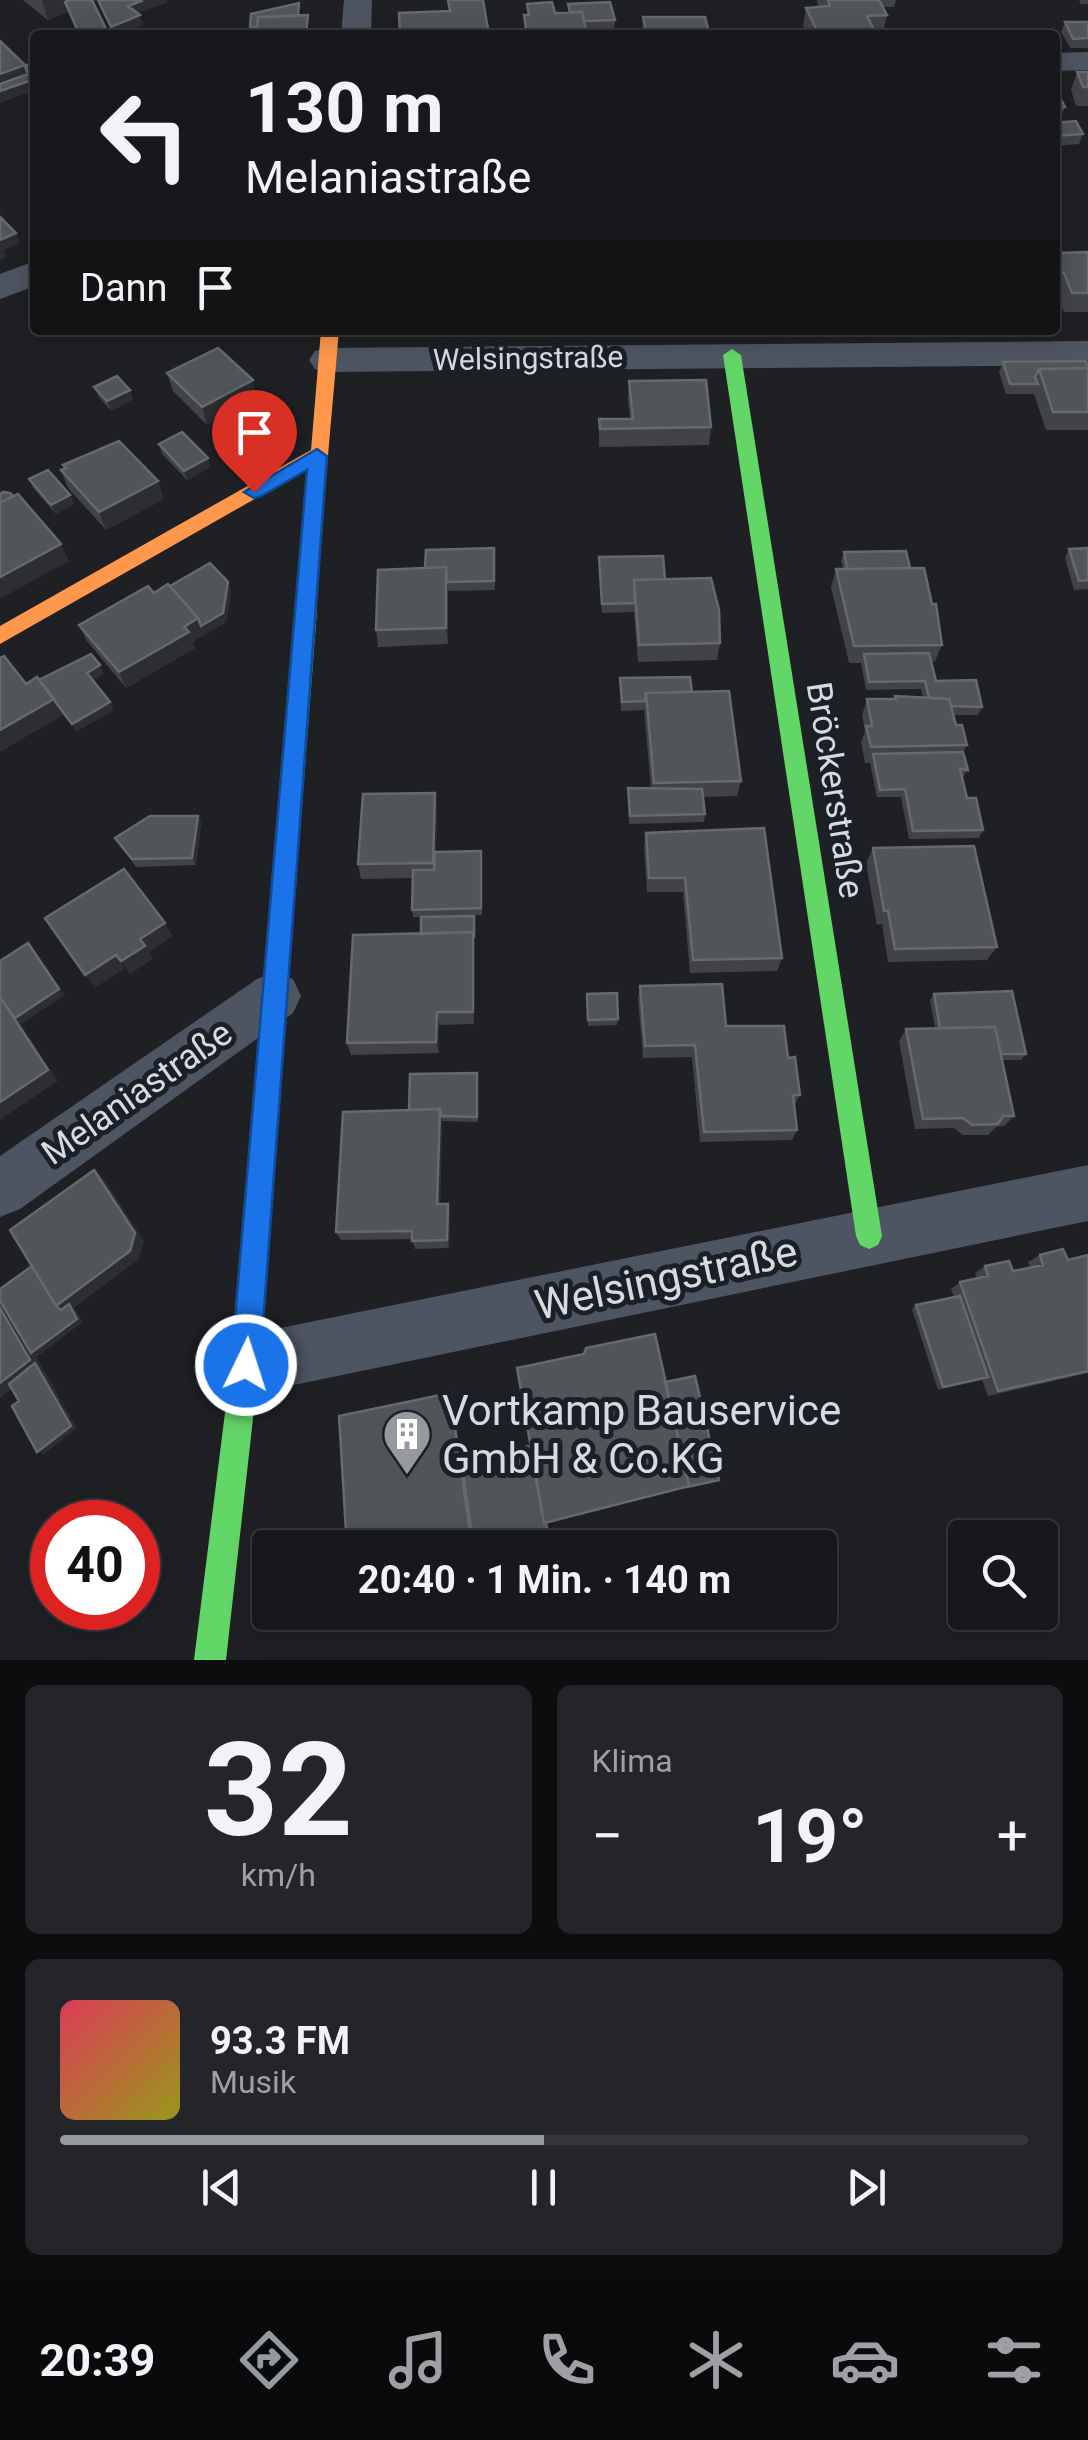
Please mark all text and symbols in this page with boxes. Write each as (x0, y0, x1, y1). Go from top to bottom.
text: 130 m (245, 67, 444, 149)
icon: left (80, 70, 210, 200)
text: Melaniastraße (245, 151, 531, 204)
icon: arrive (188, 260, 243, 315)
text: Dann (80, 266, 168, 310)
street label: Welsingstraße (432, 339, 624, 377)
pin (212, 390, 297, 493)
icon: arrive (227, 405, 282, 460)
street label: Bröckerstraße (798, 679, 872, 901)
street label: Melaniastraße (34, 1012, 240, 1174)
street label: Welsingstraße (530, 1226, 802, 1330)
position arrow (194, 1313, 298, 1417)
place label: Vortkamp Bauservice GmbH & Co.KG (442, 1386, 841, 1483)
building icon: Vortkamp Bauservice GmbH & Co.KG (381, 1408, 433, 1476)
speed limit sign: 40 (30, 1500, 160, 1630)
map controls (948, 1520, 1058, 1630)
button: search (948, 1520, 1058, 1630)
text: 20:40 · 1 Min. · 140 m (358, 1558, 731, 1602)
text: 32 (204, 1714, 353, 1867)
text: Klima (592, 1742, 673, 1780)
text: 19° (752, 1792, 868, 1880)
text: − (592, 1804, 623, 1868)
text: + (997, 1804, 1028, 1868)
text: km/h (241, 1856, 316, 1894)
text: 93.3 FM (210, 2019, 350, 2063)
text: Musik (210, 2063, 296, 2101)
icon: previous (194, 2160, 249, 2215)
icon: pause (516, 2160, 571, 2215)
icon: next (839, 2160, 894, 2215)
icon: directions (234, 2325, 304, 2395)
icon: music (383, 2325, 453, 2395)
icon: phone (532, 2325, 602, 2395)
icon: climate (681, 2325, 751, 2395)
icon: car (830, 2325, 900, 2395)
icon: filters (979, 2325, 1049, 2395)
text: 20:39 (39, 2334, 155, 2387)

